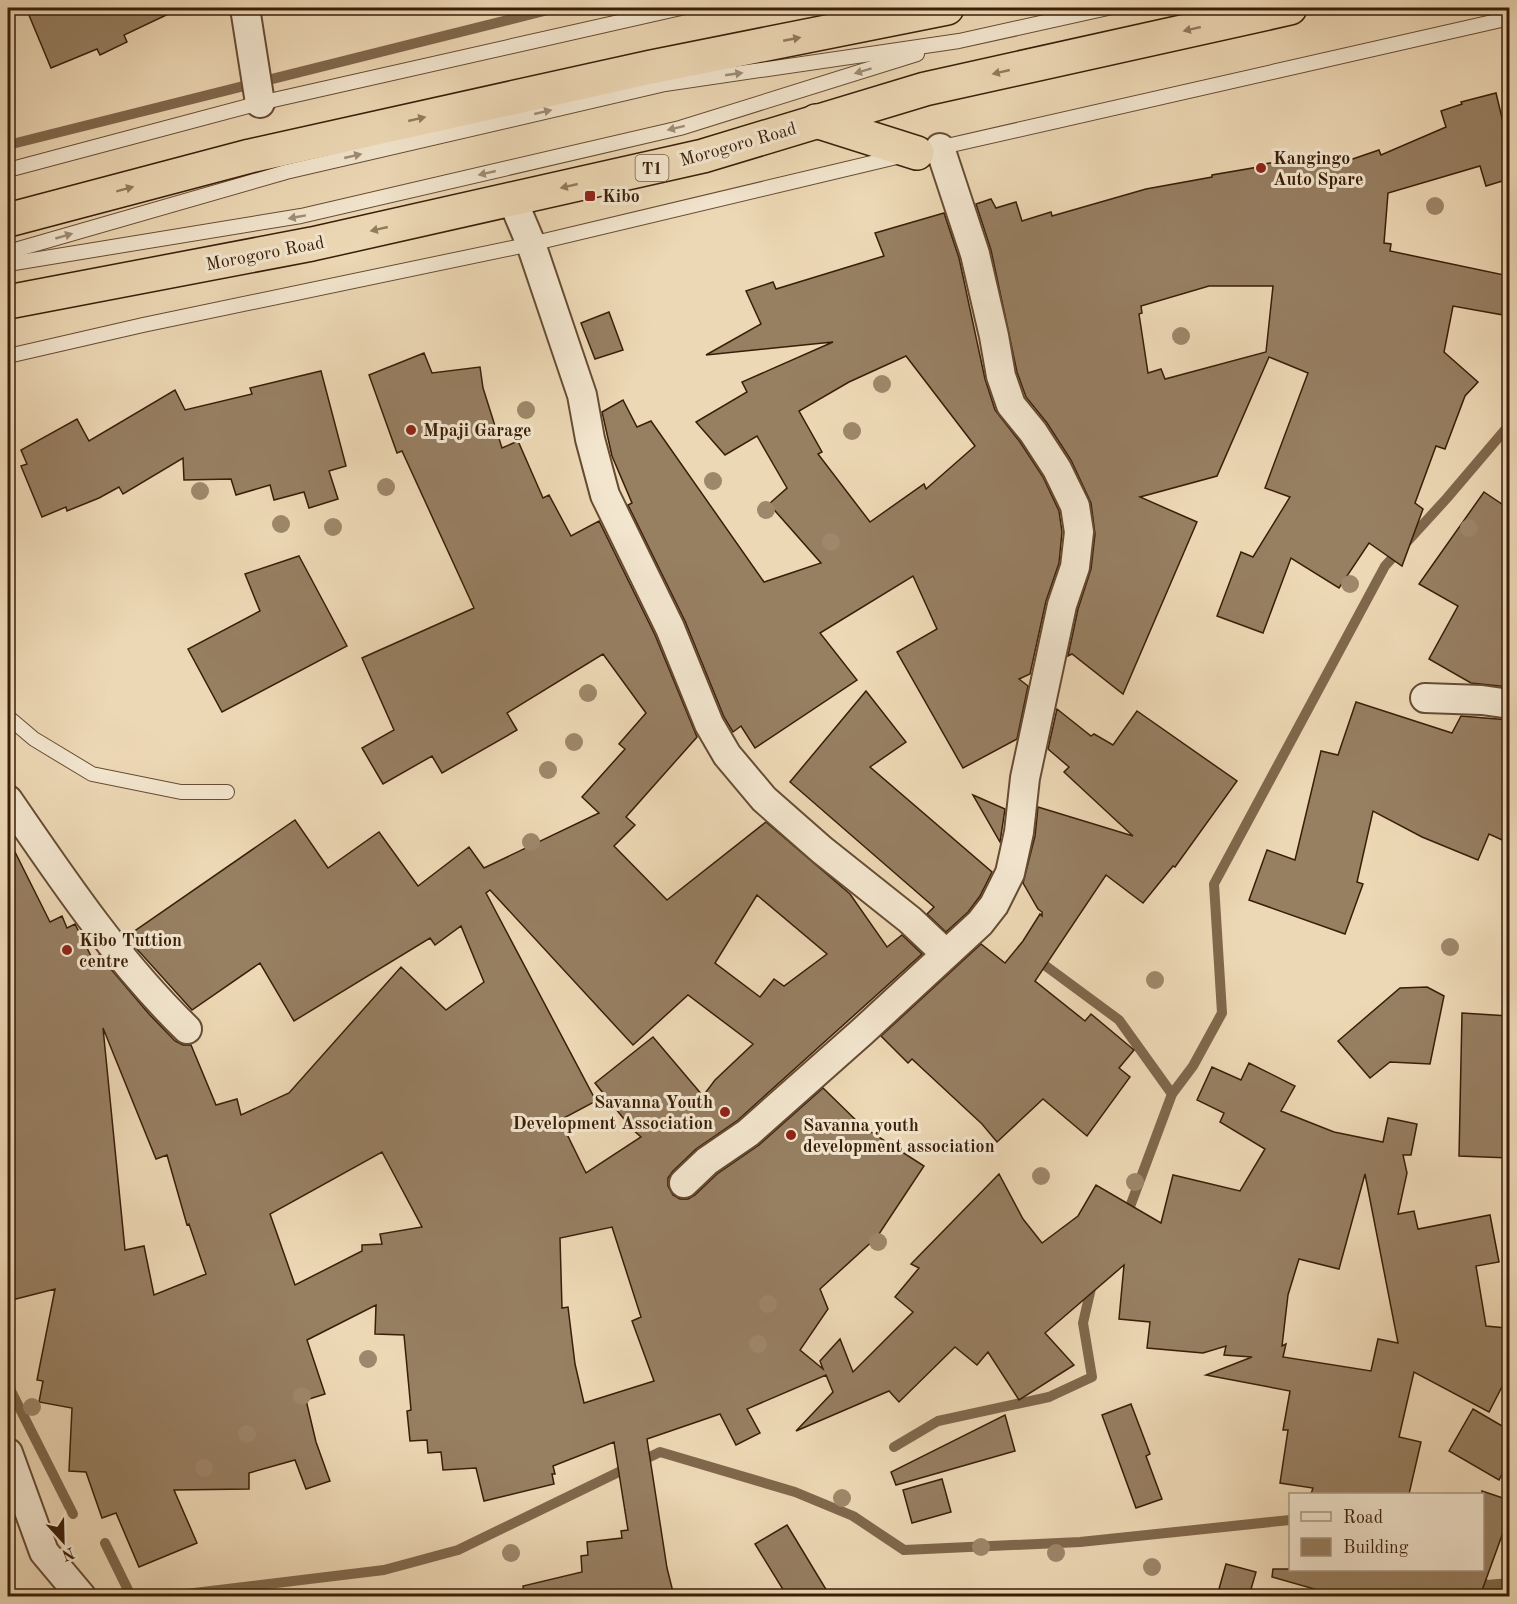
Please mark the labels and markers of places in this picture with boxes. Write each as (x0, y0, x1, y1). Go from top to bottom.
place label: Kangingo Auto Spare (1273, 150, 1364, 189)
marker: Kangingo Auto Spare (1254, 161, 1268, 175)
place label: Kibo (602, 188, 640, 206)
marker: Kibo (583, 189, 597, 203)
place label: Mpaji Garage (423, 422, 532, 440)
marker: Mpaji Garage (404, 423, 418, 437)
place label: Kibo Tuttion centre (79, 932, 182, 971)
marker: Kibo Tuttion centre (60, 943, 74, 957)
place label: Savanna Youth Development Association (512, 1094, 713, 1133)
marker: Savanna Youth Development Association (718, 1105, 732, 1119)
place label: Savanna youth development association (803, 1117, 995, 1156)
marker: Savanna youth development association (784, 1128, 798, 1142)

